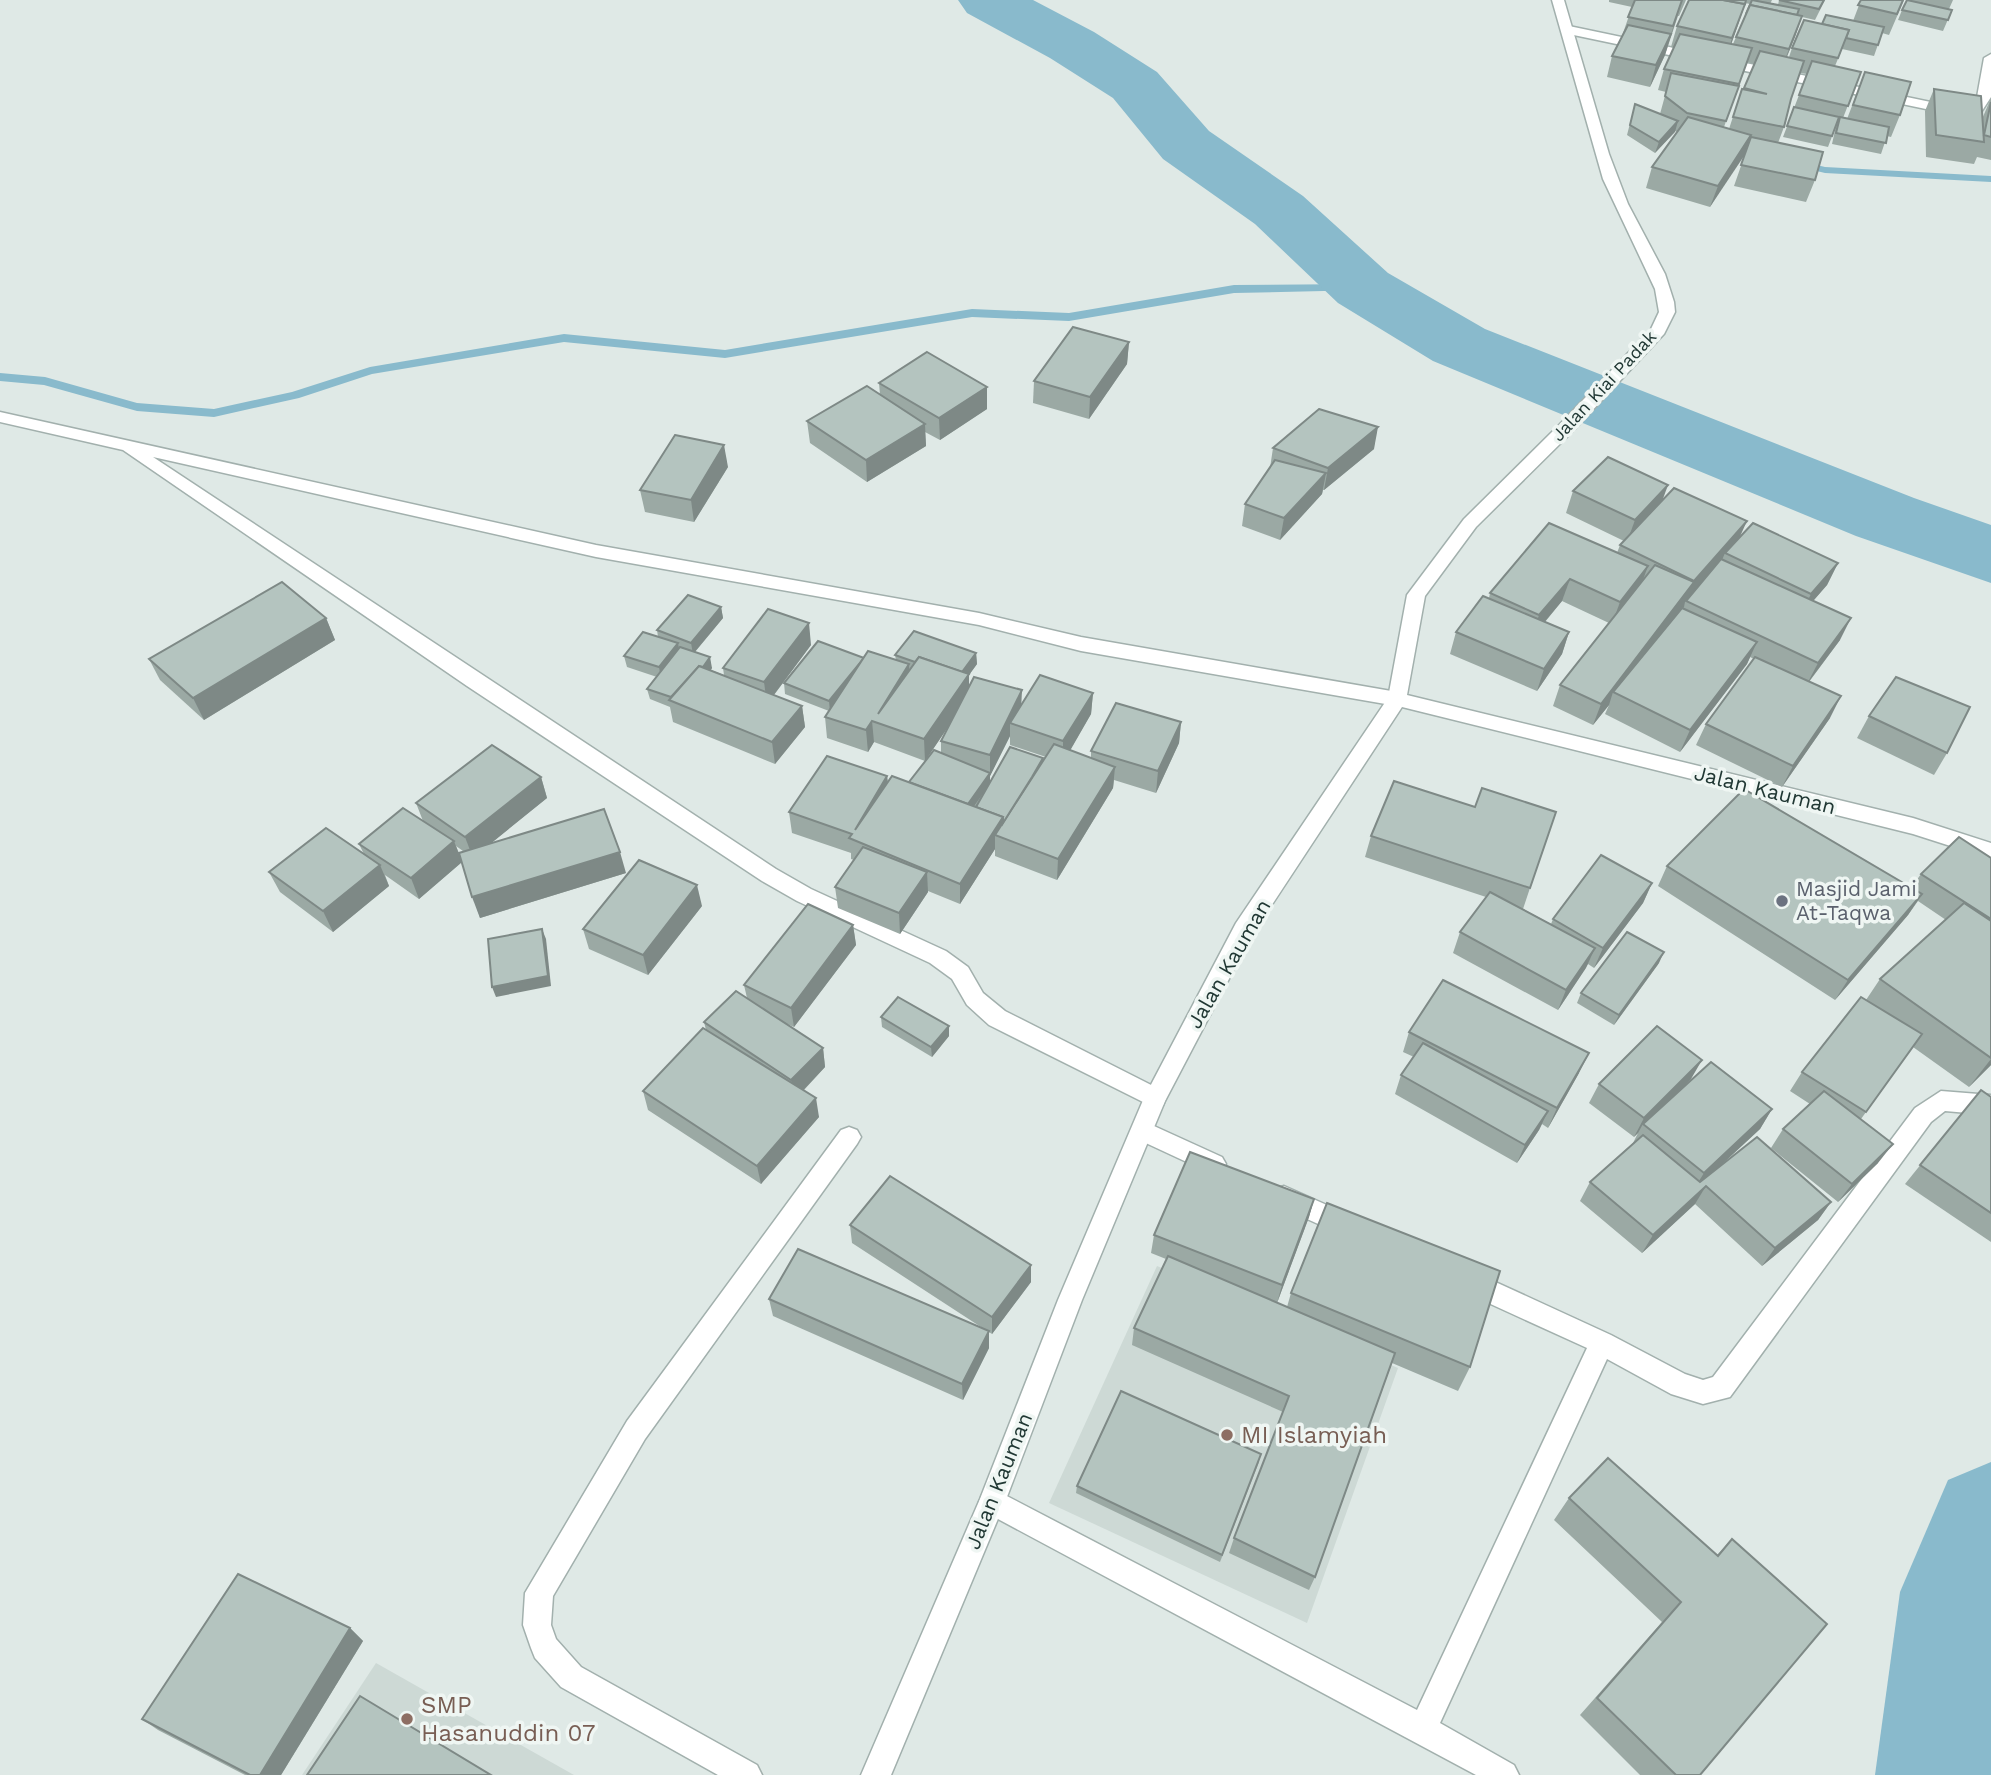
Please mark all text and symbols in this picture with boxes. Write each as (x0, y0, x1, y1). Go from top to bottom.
street label: Jalan Kiai Padak (1547, 326, 1660, 445)
street label: Jalan Kauman (1692, 760, 1839, 819)
place label: Masjid Jami At-Taqwa (1796, 876, 1917, 925)
marker: Masjid Jami At-Taqwa (1774, 893, 1790, 909)
street label: Jalan Kauman (1181, 895, 1276, 1033)
street label: Jalan Kauman (960, 1409, 1037, 1553)
place label: MI Islamyiah (1241, 1421, 1387, 1449)
marker: MI Islamyiah (1219, 1427, 1235, 1443)
place label: SMP Hasanuddin 07 (421, 1691, 595, 1747)
marker: SMP Hasanuddin 07 (399, 1711, 415, 1727)

